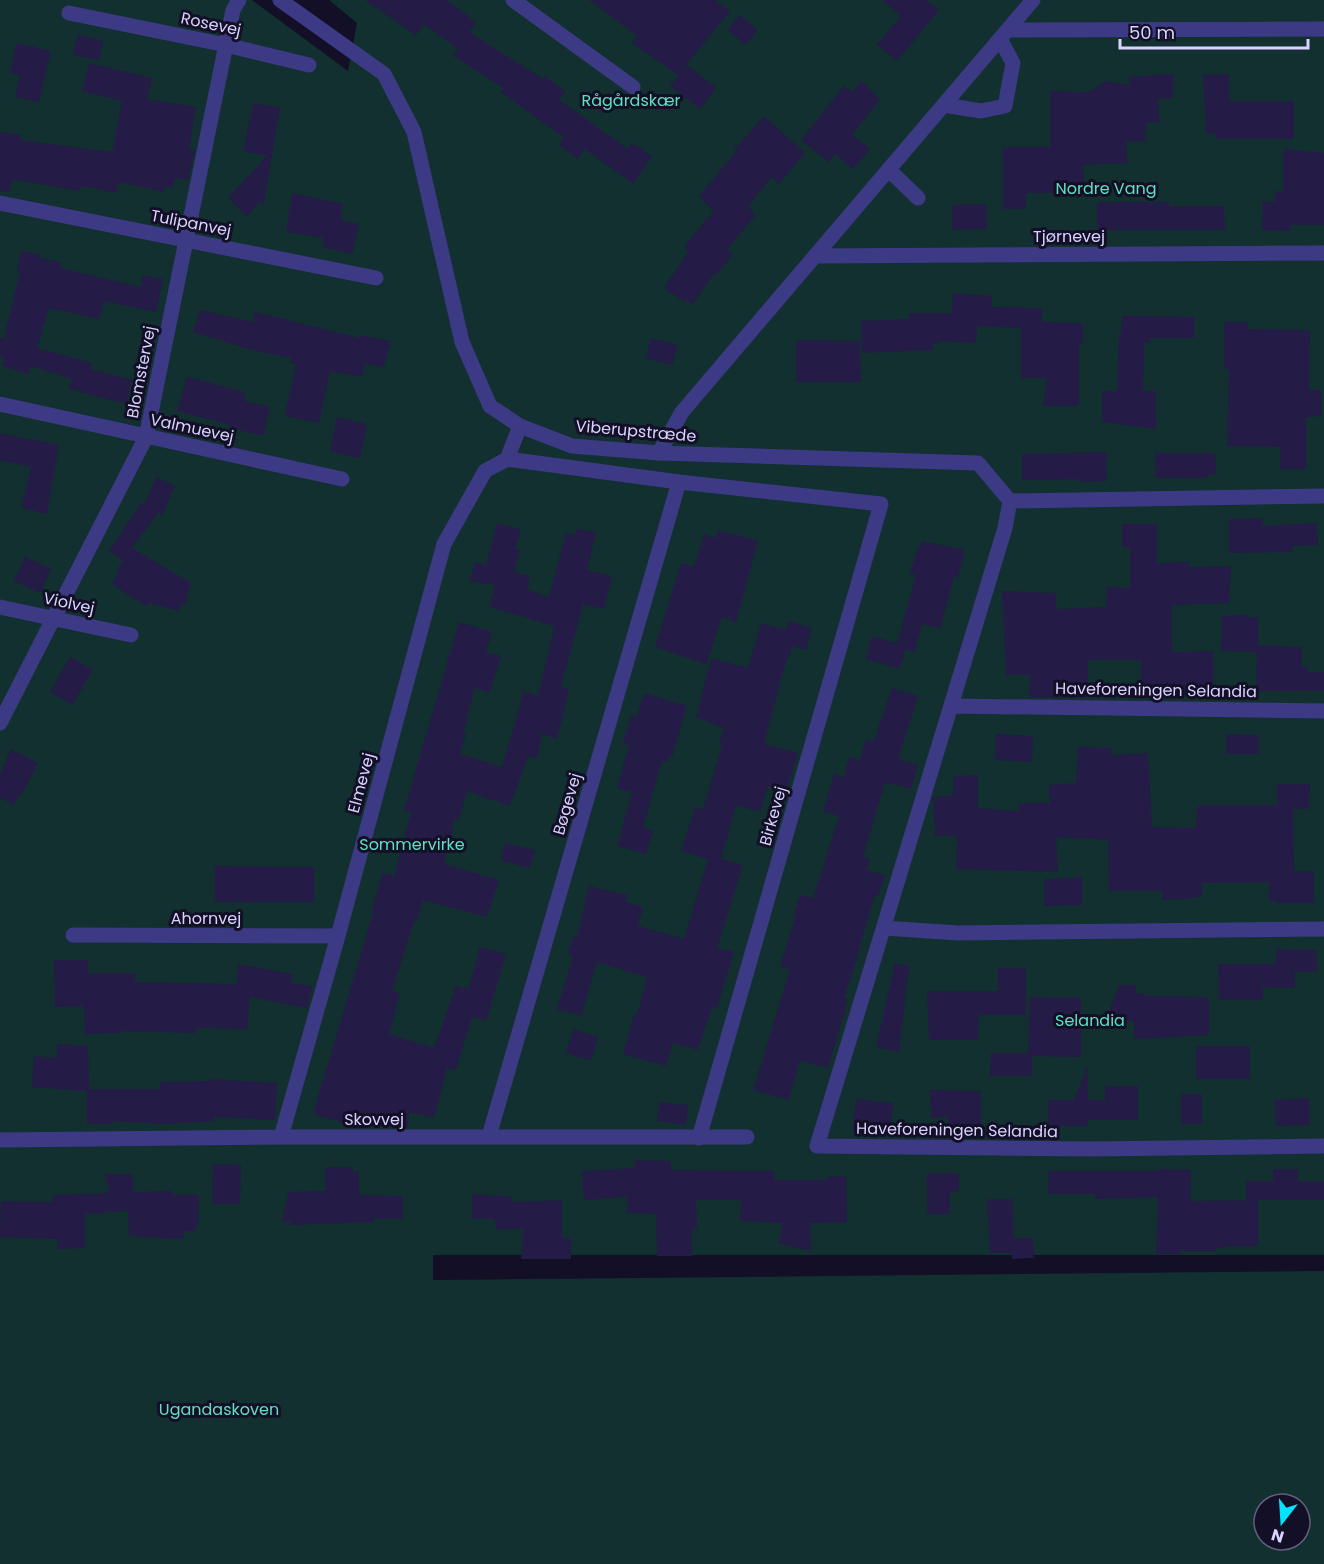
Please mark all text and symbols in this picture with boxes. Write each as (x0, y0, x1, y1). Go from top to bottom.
street label: Rosevej (179, 6, 243, 42)
scale bar (1120, 12, 1308, 50)
text: 50 m (1129, 20, 1175, 45)
park label: Rågårdskær (581, 89, 681, 112)
park label: Nordre Vang (1055, 177, 1157, 200)
street label: Tulipanvej (149, 204, 233, 242)
street label: Tjørnevej (1033, 225, 1105, 248)
street label: Blomstervej (121, 324, 161, 420)
street label: Valmuevej (148, 408, 236, 448)
street label: Viberupstræde (575, 414, 697, 448)
street label: Violvej (41, 586, 97, 620)
street label: Haveforeningen Selandia (1055, 677, 1257, 703)
street label: Elmevej (342, 750, 380, 816)
street label: Bøgevej (547, 770, 587, 838)
street label: Birkevej (754, 784, 792, 848)
park label: Sommervirke (359, 833, 465, 856)
street label: Ahornvej (171, 907, 241, 930)
park label: Selandia (1055, 1009, 1125, 1032)
street label: Skovvej (344, 1108, 404, 1131)
street label: Haveforeningen Selandia (856, 1117, 1058, 1143)
park label: Ugandaskoven (159, 1398, 279, 1421)
north arrow (1252, 1492, 1312, 1552)
text: N (1269, 1523, 1287, 1549)

